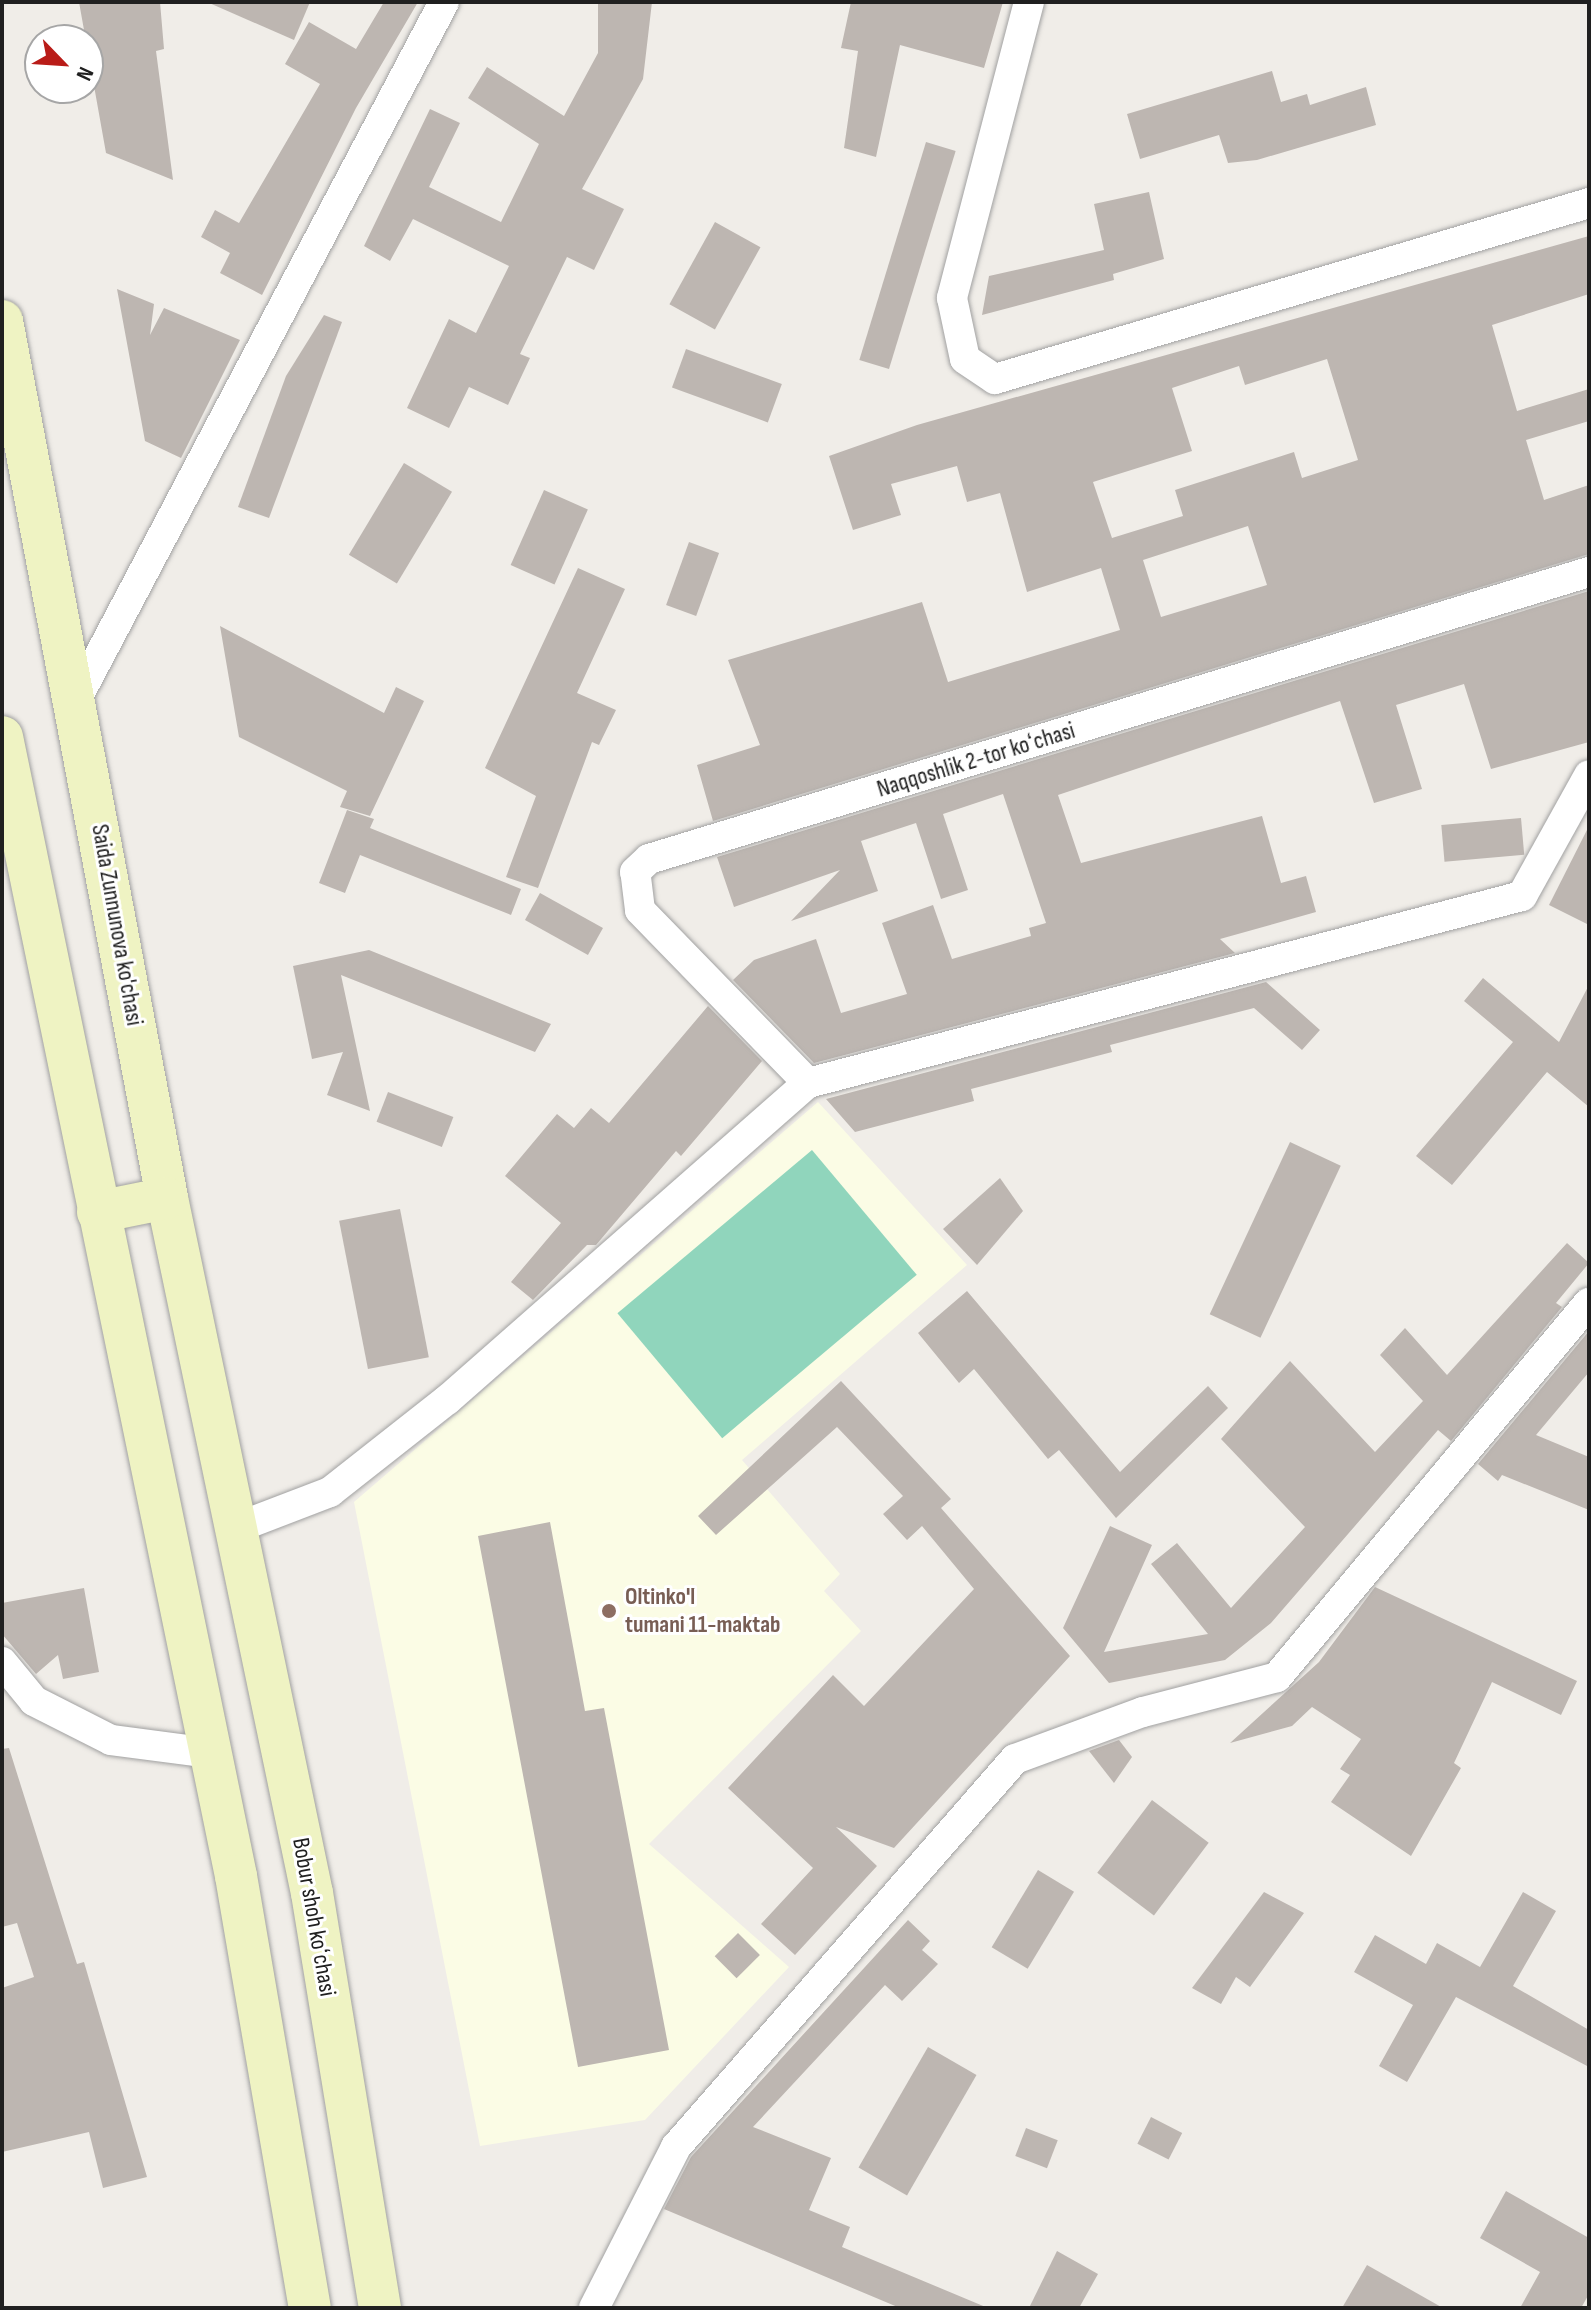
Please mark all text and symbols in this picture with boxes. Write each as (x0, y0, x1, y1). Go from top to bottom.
north arrow (24, 24, 104, 104)
text: N (70, 62, 99, 85)
street label: Naqqoshlik 2-tor koʻchasi (874, 716, 1078, 804)
street label: Saida Zunnunova ko'chasi (85, 822, 149, 1028)
place label: Oltinko'l tumani 11-maktab (625, 1583, 780, 1639)
marker: Oltinko'l tumani 11-maktab (600, 1602, 618, 1620)
street label: Bobur shoh koʻchasi (286, 1835, 342, 1999)

